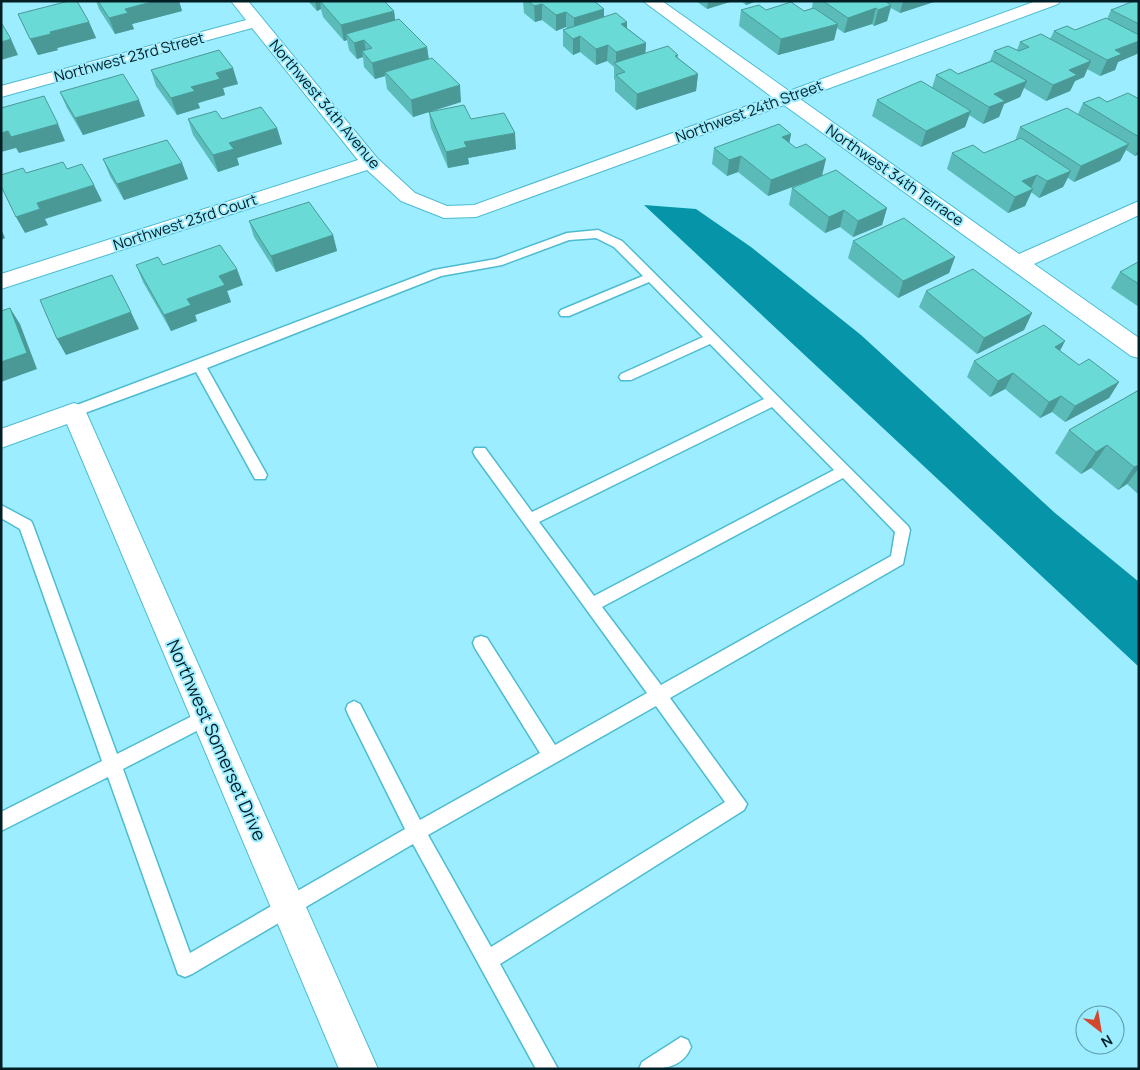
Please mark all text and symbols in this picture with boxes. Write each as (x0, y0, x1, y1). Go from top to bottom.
street label: Northwest 23rd Street (52, 27, 206, 87)
street label: Northwest 34th Avenue (265, 35, 385, 173)
street label: Northwest 24th Street (672, 75, 826, 147)
street label: Northwest 34th Terrace (822, 119, 968, 231)
street label: Northwest 23rd Court (110, 189, 260, 255)
street label: Northwest Somerset Drive (162, 636, 272, 844)
north arrow (1075, 1005, 1125, 1055)
text: N (1098, 1031, 1116, 1052)

